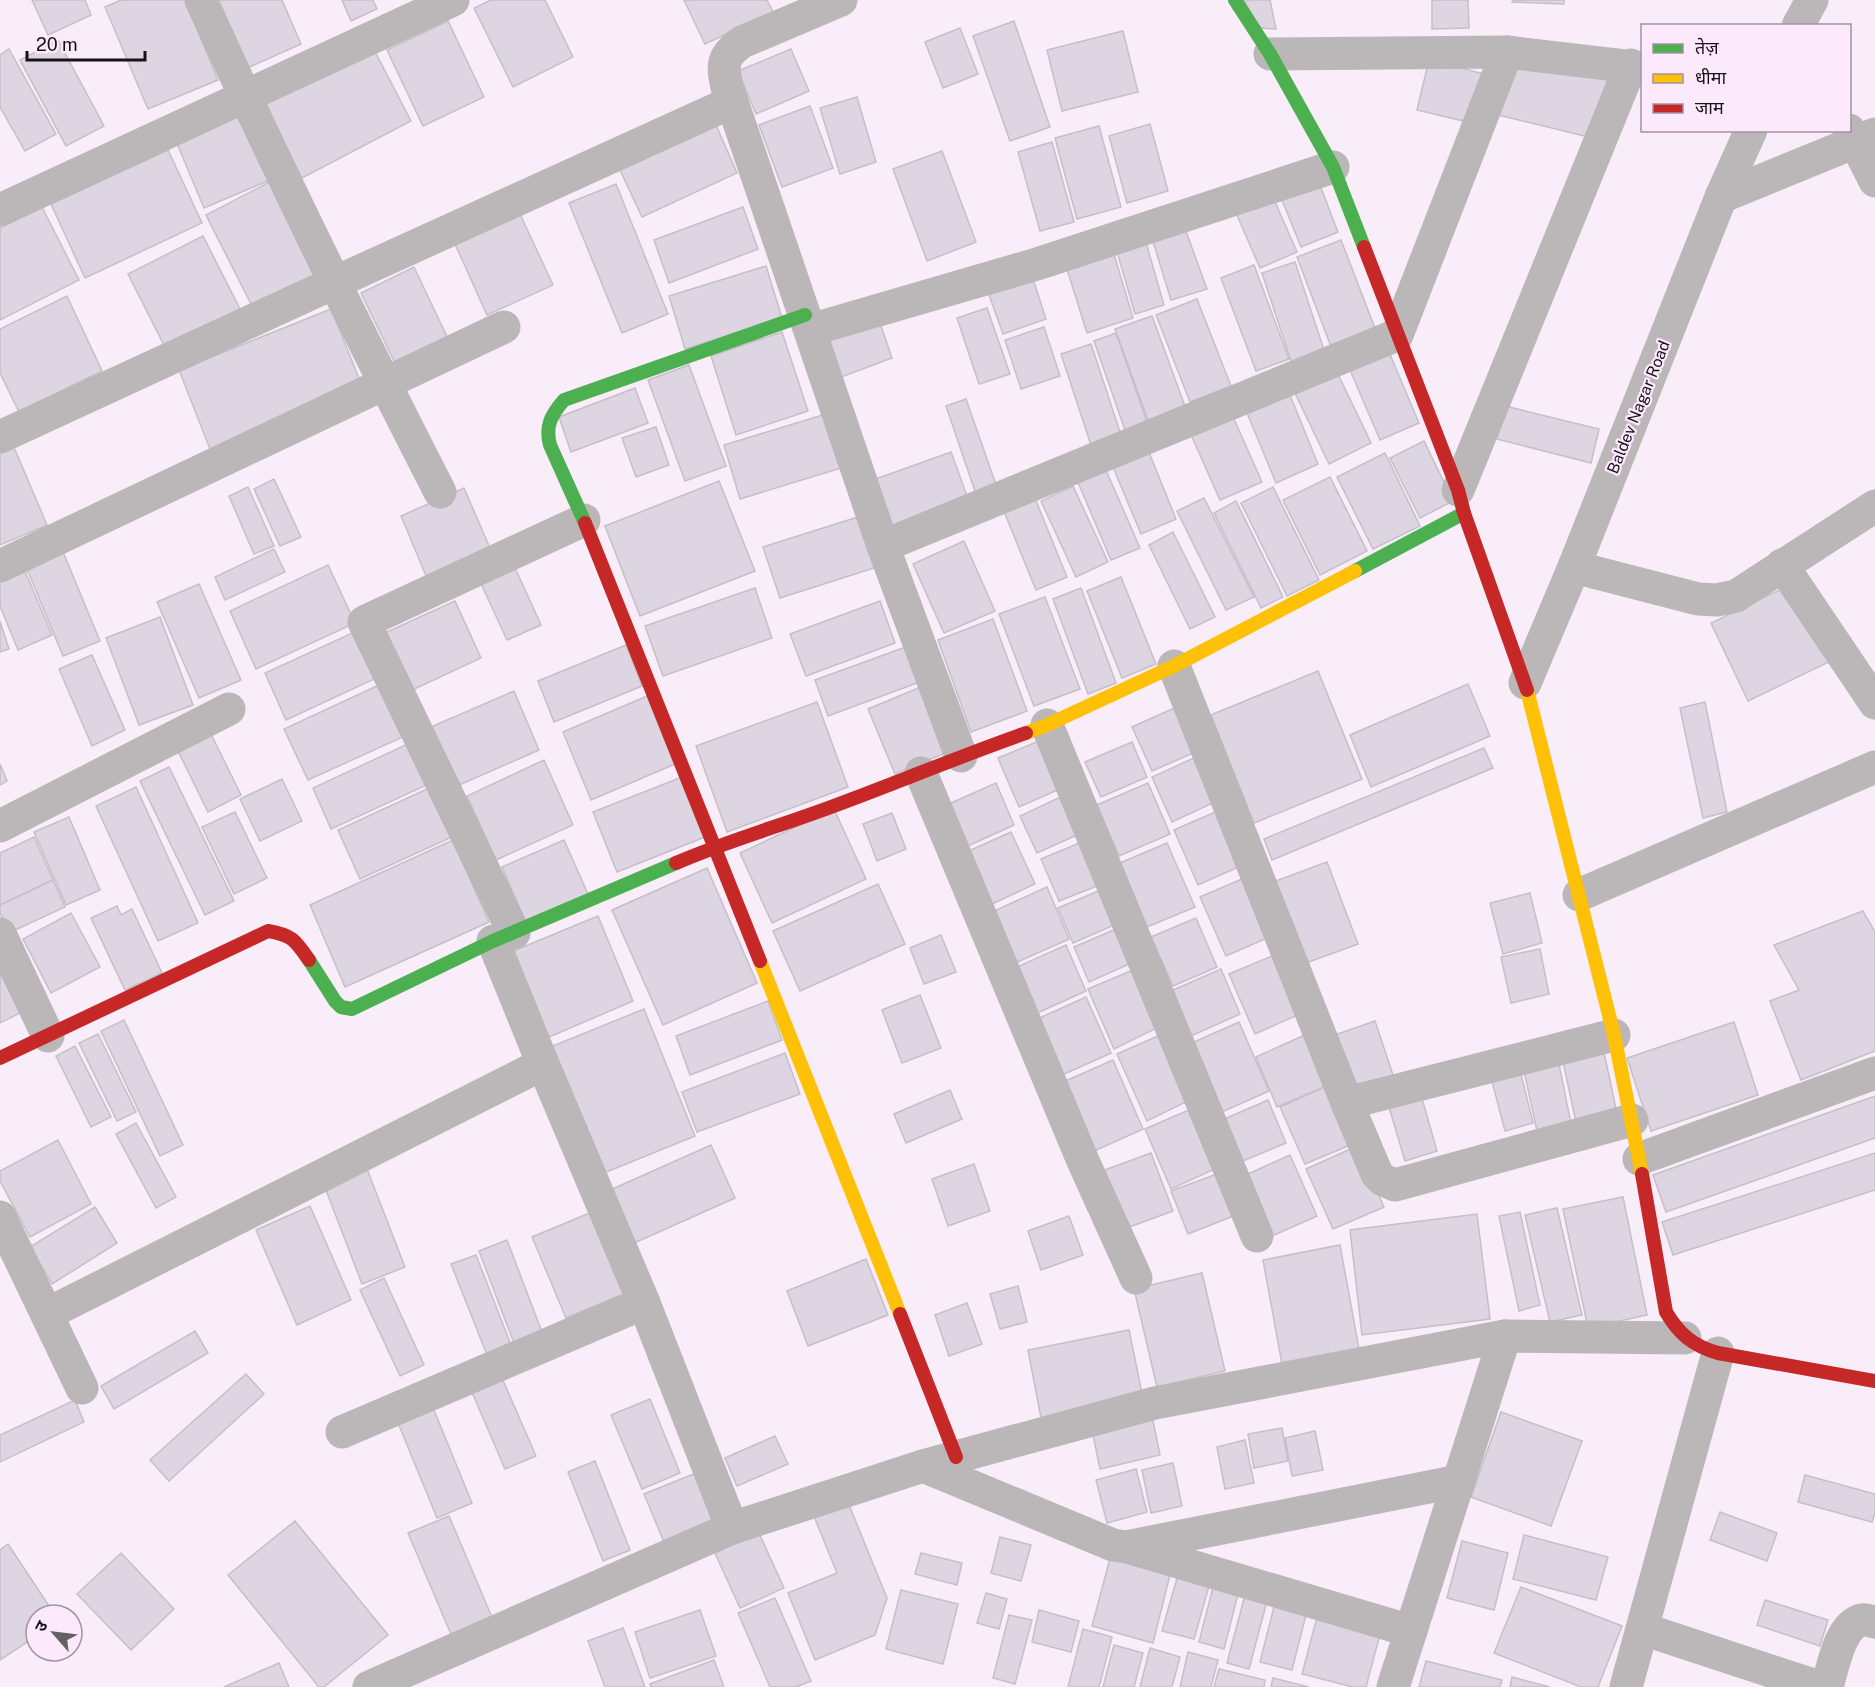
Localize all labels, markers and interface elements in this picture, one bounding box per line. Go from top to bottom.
scale bar [27,24,146,62]
legend [1641,24,1851,132]
text: 20 m [36,34,78,55]
text: तेज़ [1695,37,1719,58]
text: धीमा [1695,67,1726,88]
text: जाम [1695,97,1725,118]
street label: Baldev Nagar Road [1603,338,1674,477]
north arrow [24,1603,84,1663]
text: उ [31,1617,52,1635]

